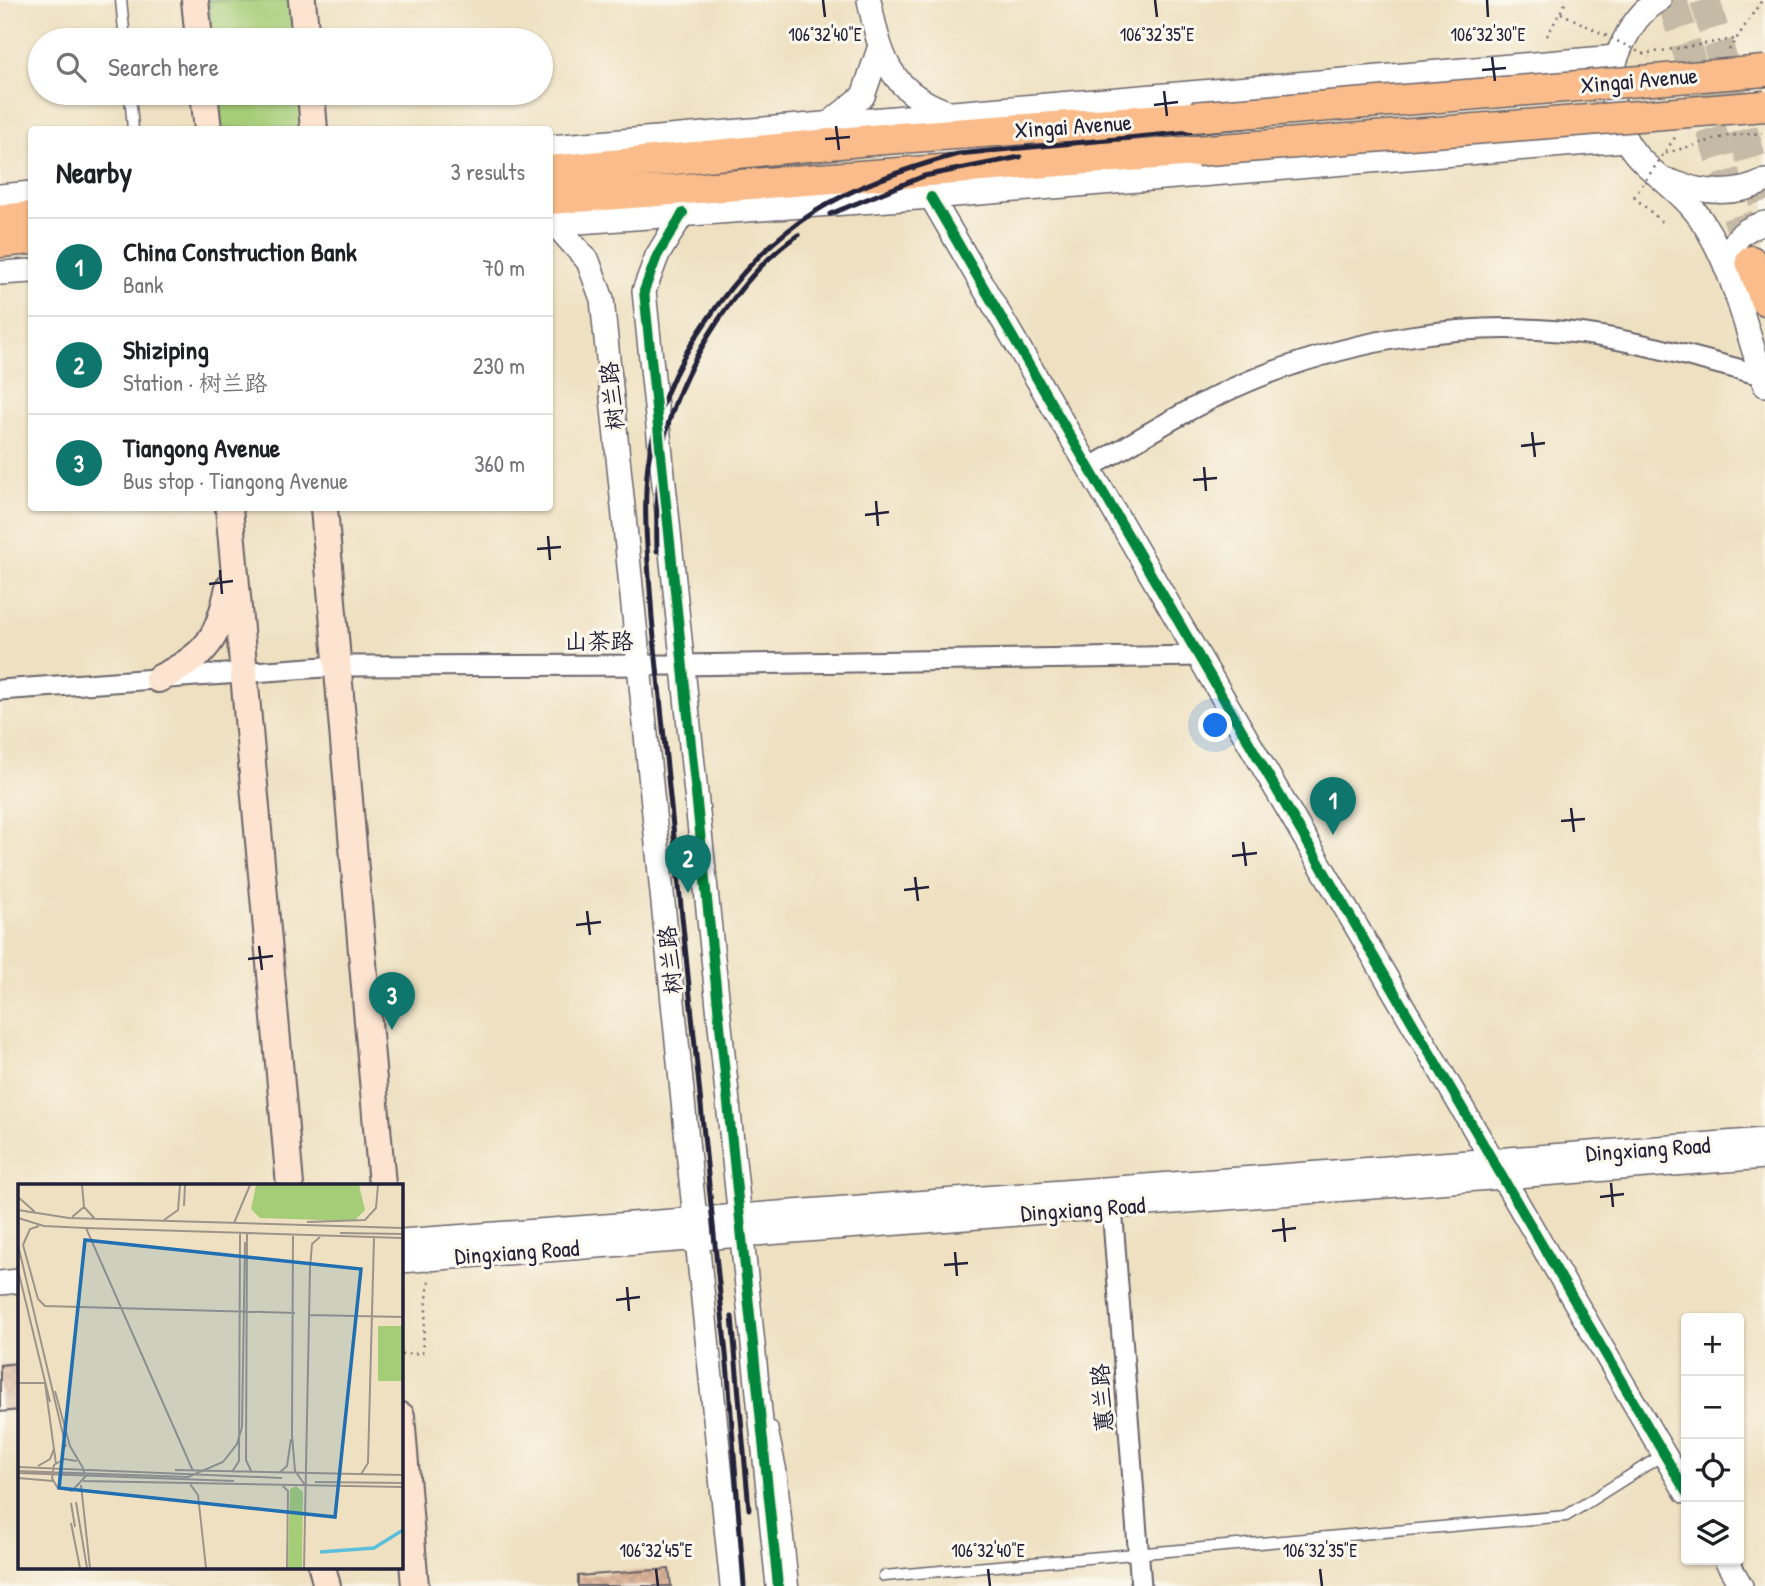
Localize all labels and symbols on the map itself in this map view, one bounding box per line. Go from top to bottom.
text: 106°32'40"E [788,22,862,47]
text: 106°32'35"E [1120,22,1194,47]
text: 106°32'30"E [1451,22,1526,47]
street label: Xingai Avenue [1579,59,1699,100]
street label: Xingai Avenue [1013,106,1133,145]
street label: 树兰路 [592,360,631,432]
street label: 山茶路 [565,625,634,656]
your location [1198,708,1232,742]
pin: 1 [1310,777,1356,835]
pin: 2 [665,835,711,893]
street label: 树兰路 [650,924,689,996]
pin: 3 [369,972,415,1030]
street label: Dingxiang Road [1585,1129,1711,1168]
inset map [18,1184,402,1568]
street label: Dingxiang Road [1020,1189,1146,1228]
street label: Dingxiang Road [454,1232,580,1271]
street label: 蕙兰路 [1084,1363,1119,1434]
text: 106°32'45"E [619,1538,693,1563]
text: 106°32'40"E [951,1538,1025,1563]
text: 106°32'35"E [1283,1538,1357,1563]

